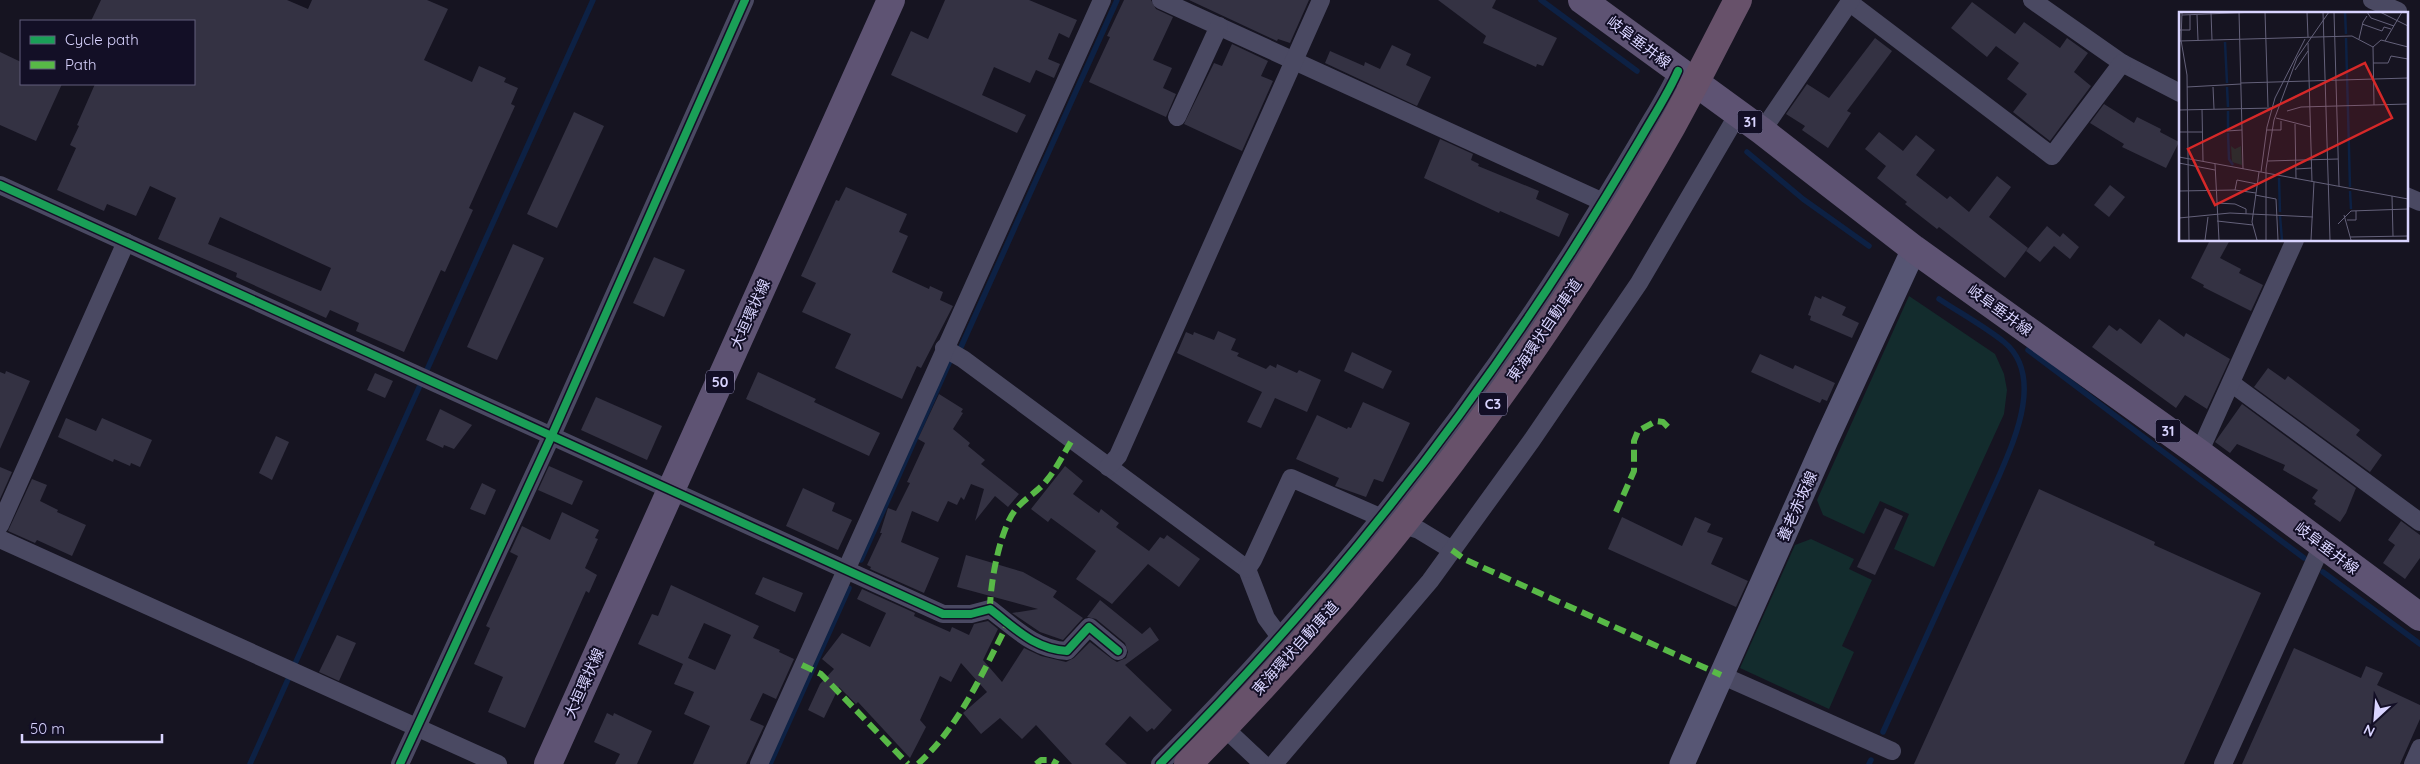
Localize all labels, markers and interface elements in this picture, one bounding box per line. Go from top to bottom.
street label: 岐阜垂井線 [1603,12,1675,72]
inset map [2179,12,2408,241]
legend [20,20,195,85]
text: Cycle path [65,30,139,49]
text: Path [65,55,97,74]
road number: 31 [1738,110,1762,134]
street label: 東海環状自動車道 [1503,275,1585,385]
street label: 大垣環状線 [726,276,774,352]
street label: 岐阜垂井線 [1964,280,2036,340]
road number: 50 [706,371,734,394]
road number: C3 [1479,392,1507,416]
road number: 31 [2156,420,2180,442]
street label: 養老赤坂線 [1773,468,1821,544]
street label: 岐阜垂井線 [2291,518,2363,578]
street label: 東海環状自動車道 [1248,597,1342,699]
street label: 大垣環状線 [560,645,608,721]
north arrow [2350,694,2400,744]
scale bar [22,712,162,744]
text: 50 m [30,719,65,738]
text: N [2361,720,2378,741]

